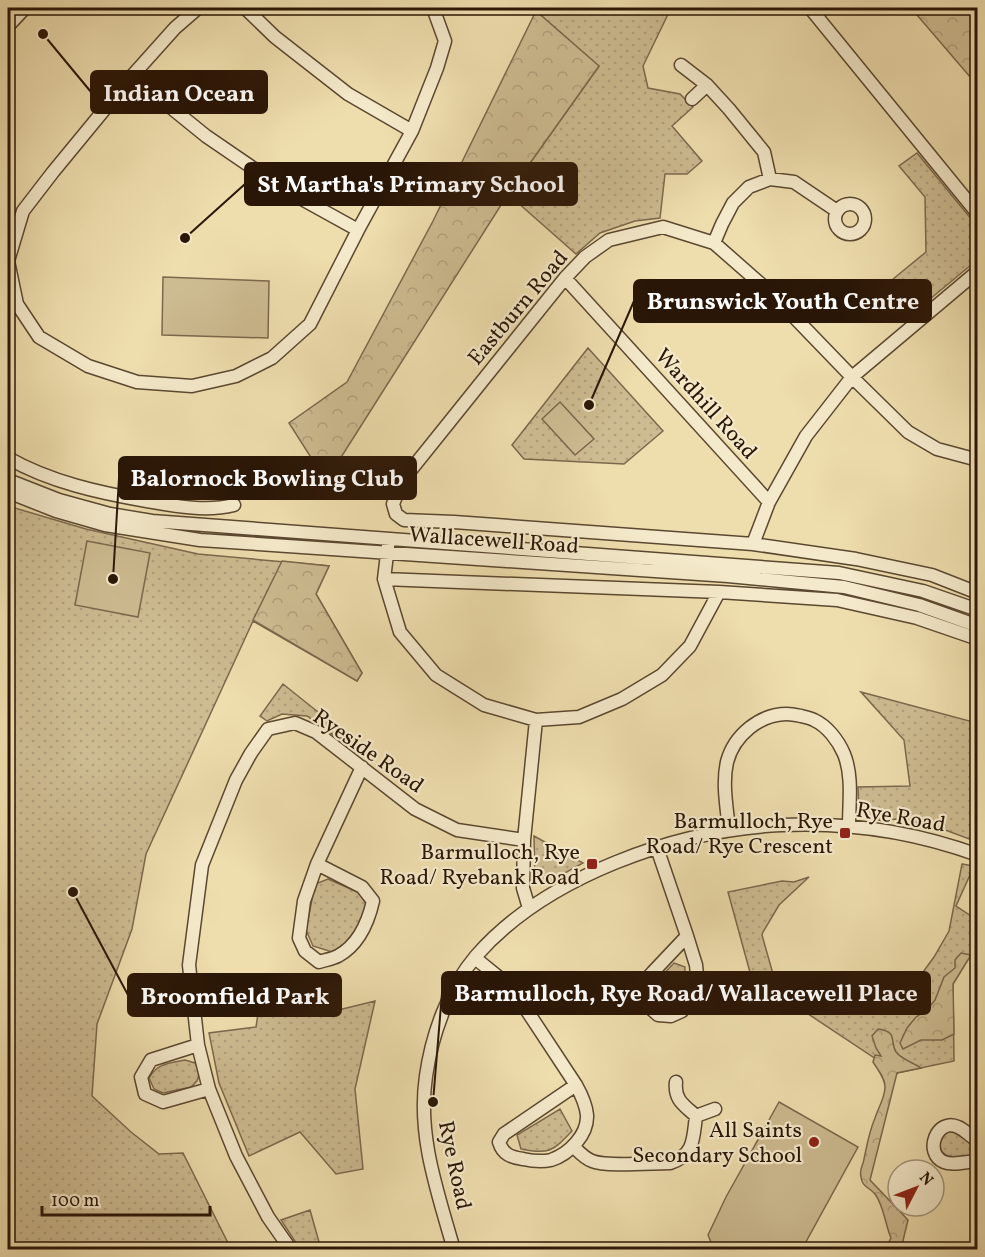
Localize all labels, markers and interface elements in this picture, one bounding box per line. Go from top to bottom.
callout: Indian Ocean [91,71,267,113]
text: Indian Ocean [103,78,255,112]
callout: St Martha's Primary School [245,163,577,205]
text: St Martha's Primary School [257,169,565,203]
street label: Eastburn Road [461,244,576,373]
callout: Brunswick Youth Centre [634,280,931,322]
text: Brunswick Youth Centre [647,286,919,320]
street label: Wardhill Road [647,342,764,467]
callout: Balornock Bowling Club [119,457,416,499]
text: Balornock Bowling Club [130,463,404,497]
street label: Wallacewell Road [408,520,580,563]
street label: Ryeside Road [306,702,429,802]
street label: Rye Road [853,795,948,842]
place label: Barmulloch, Rye Road/ Rye Crescent [646,807,833,863]
marker: Barmulloch, Rye Road/ Rye Crescent [838,826,852,840]
place label: Barmulloch, Rye Road/ Ryebank Road [379,838,580,894]
marker: Barmulloch, Rye Road/ Ryebank Road [585,857,599,871]
callout: Barmulloch, Rye Road/ Wallacewell Place [442,972,930,1014]
callout: Broomfield Park [128,974,341,1016]
text: Barmulloch, Rye Road/ Wallacewell Place [454,978,918,1012]
text: Broomfield Park [140,981,330,1015]
place label: All Saints Secondary School [632,1116,802,1172]
street label: Rye Road [429,1118,478,1213]
marker: All Saints Secondary School [807,1135,821,1149]
north arrow [886,1158,946,1218]
text: N [914,1168,938,1191]
scale bar [42,1179,210,1217]
text: 100 m [51,1189,100,1214]

